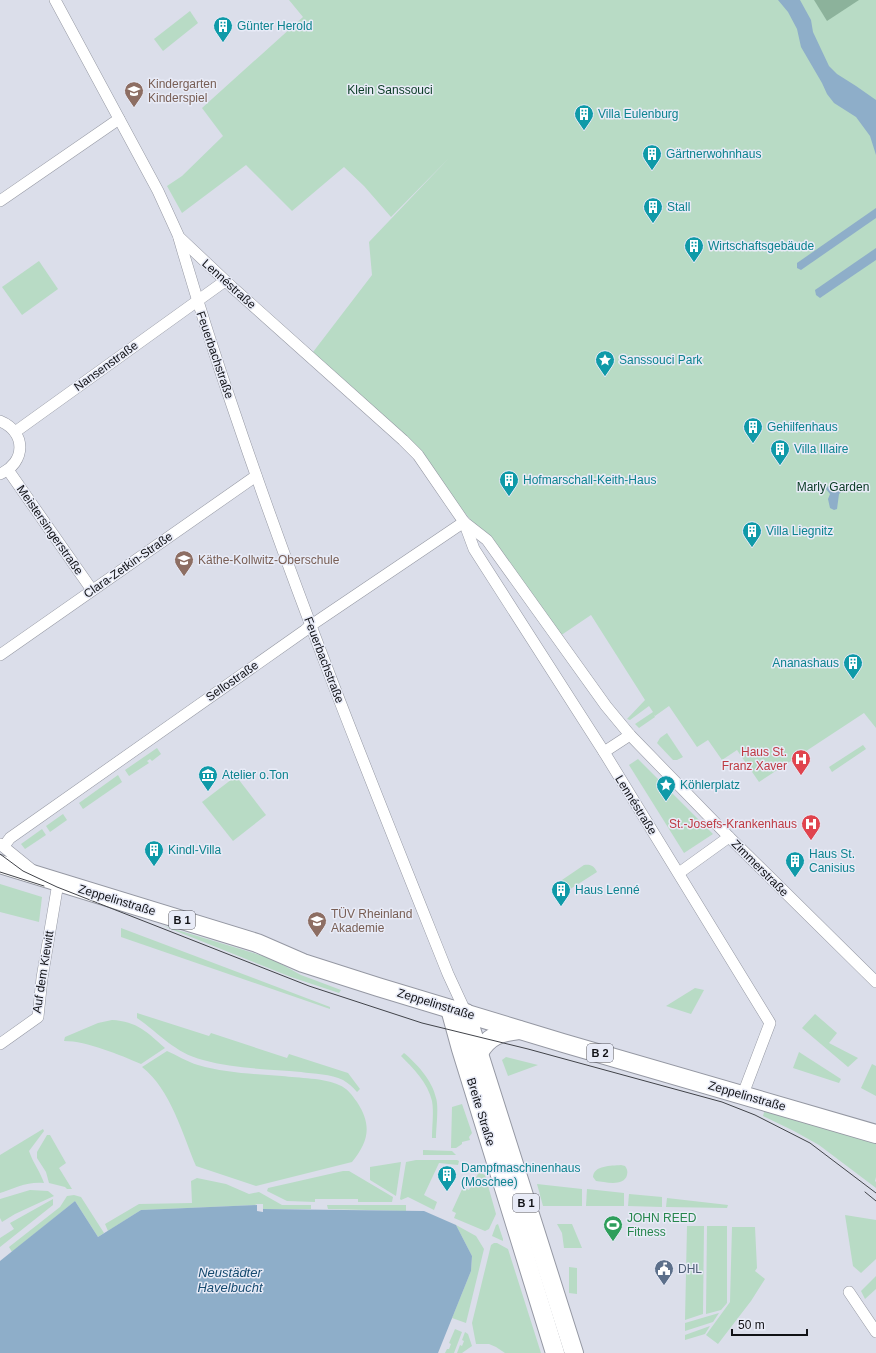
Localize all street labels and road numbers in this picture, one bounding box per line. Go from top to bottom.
street label: Lennéstraße [199,256,259,312]
street label: Feuerbachstraße [194,310,237,401]
street label: Nansenstraße [71,338,141,394]
street label: Meistersingerstraße [14,483,86,578]
street label: Clara-Zetkin-Straße [81,529,175,601]
street label: Feuerbachstraße [301,615,347,705]
street label: Sellostraße [203,658,261,704]
street label: Lennéstraße [612,773,660,838]
street label: Zimmerstraße [729,837,792,900]
street label: Zeppelinstraße [77,882,158,918]
road number: B 1 [169,911,195,929]
street label: Auf dem Kiewitt [30,929,57,1014]
street label: Zeppelinstraße [396,986,477,1022]
road number: B 2 [587,1044,613,1062]
street label: Breite Straße [464,1076,498,1148]
street label: Zeppelinstraße [707,1078,788,1114]
road number: B 1 [513,1194,539,1212]

